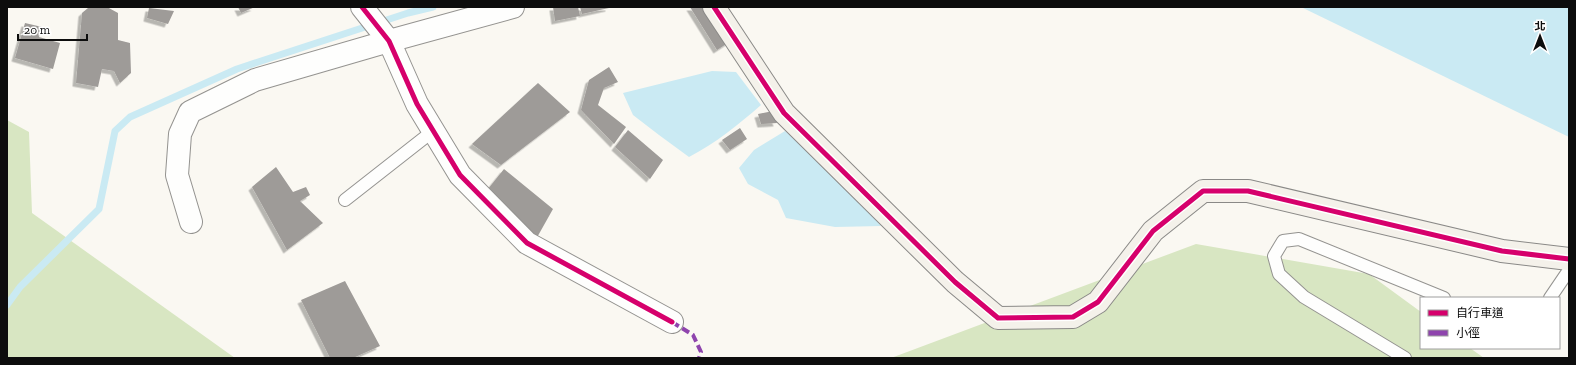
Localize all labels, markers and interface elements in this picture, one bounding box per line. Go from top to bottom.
scale bar [18,16,87,42]
north arrow [1520,16,1560,56]
text: 北 [1535,20,1546,33]
text: 20 m [24,23,51,37]
legend [1420,297,1560,349]
text: 自行車道 [1456,306,1504,320]
text: 小徑 [1456,326,1480,340]

